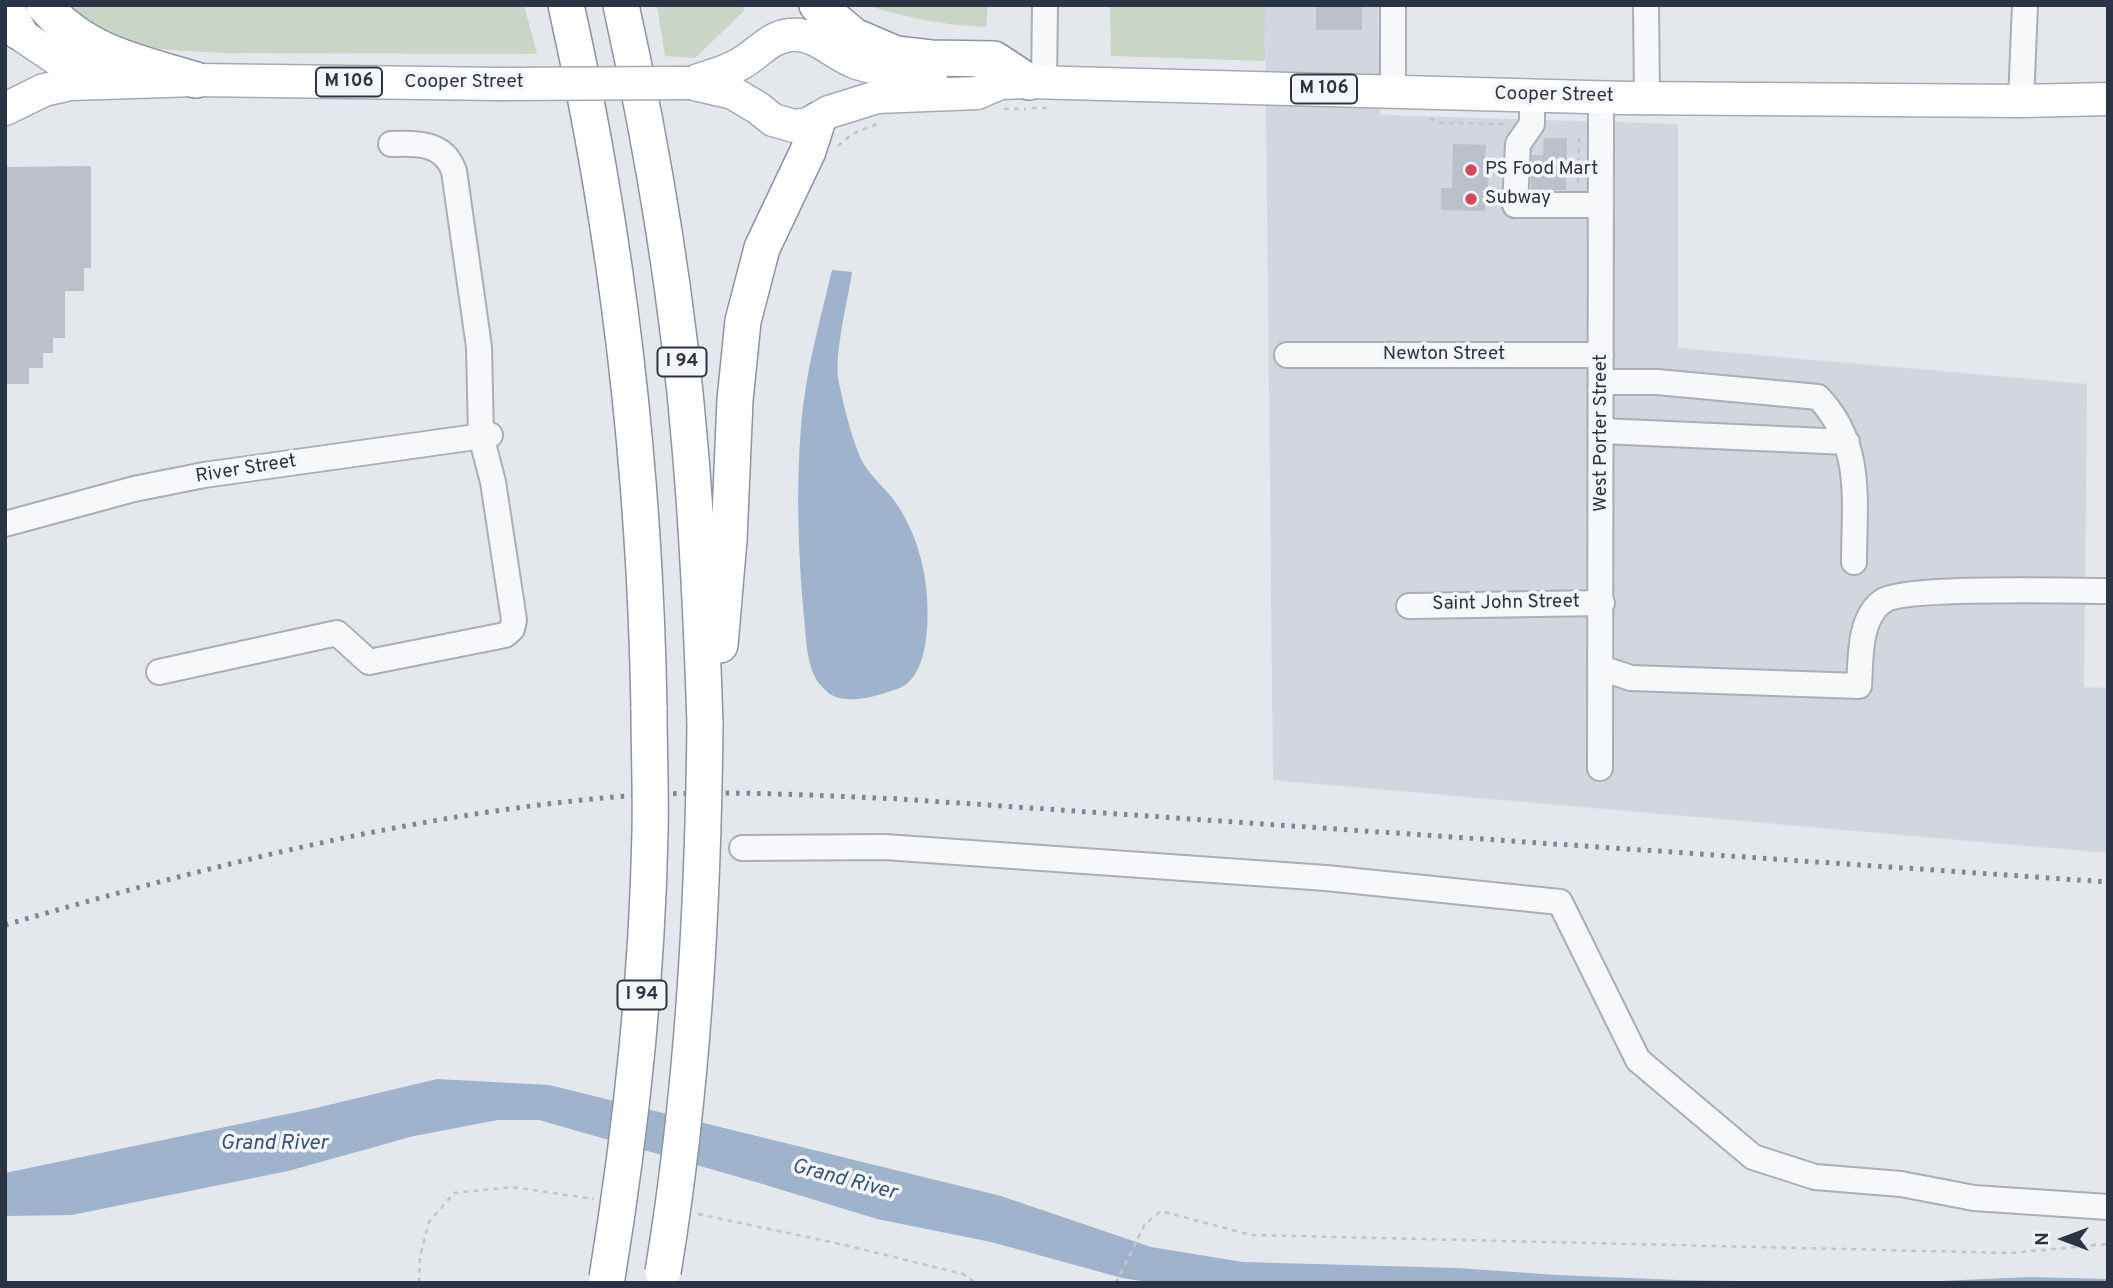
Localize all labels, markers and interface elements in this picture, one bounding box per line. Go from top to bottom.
road number: M 106 [316,68,382,96]
street label: Cooper Street [404,72,524,94]
road number: M 106 [1291,74,1357,104]
street label: Cooper Street [1494,84,1614,108]
place label: PS Food Mart [1485,159,1598,181]
marker: PS Food Mart [1463,162,1479,178]
place label: Subway [1485,188,1551,210]
marker: Subway [1463,191,1479,207]
street label: Newton Street [1383,344,1505,366]
road number: I 94 [658,348,706,376]
street label: West Porter Street [1591,354,1613,512]
street label: River Street [194,451,298,489]
street label: Saint John Street [1432,591,1580,617]
road number: I 94 [618,980,666,1010]
water label: Grand River [220,1132,328,1158]
water label: Grand River [789,1155,899,1207]
north arrow [2029,1204,2099,1274]
text: N [2031,1232,2055,1246]

